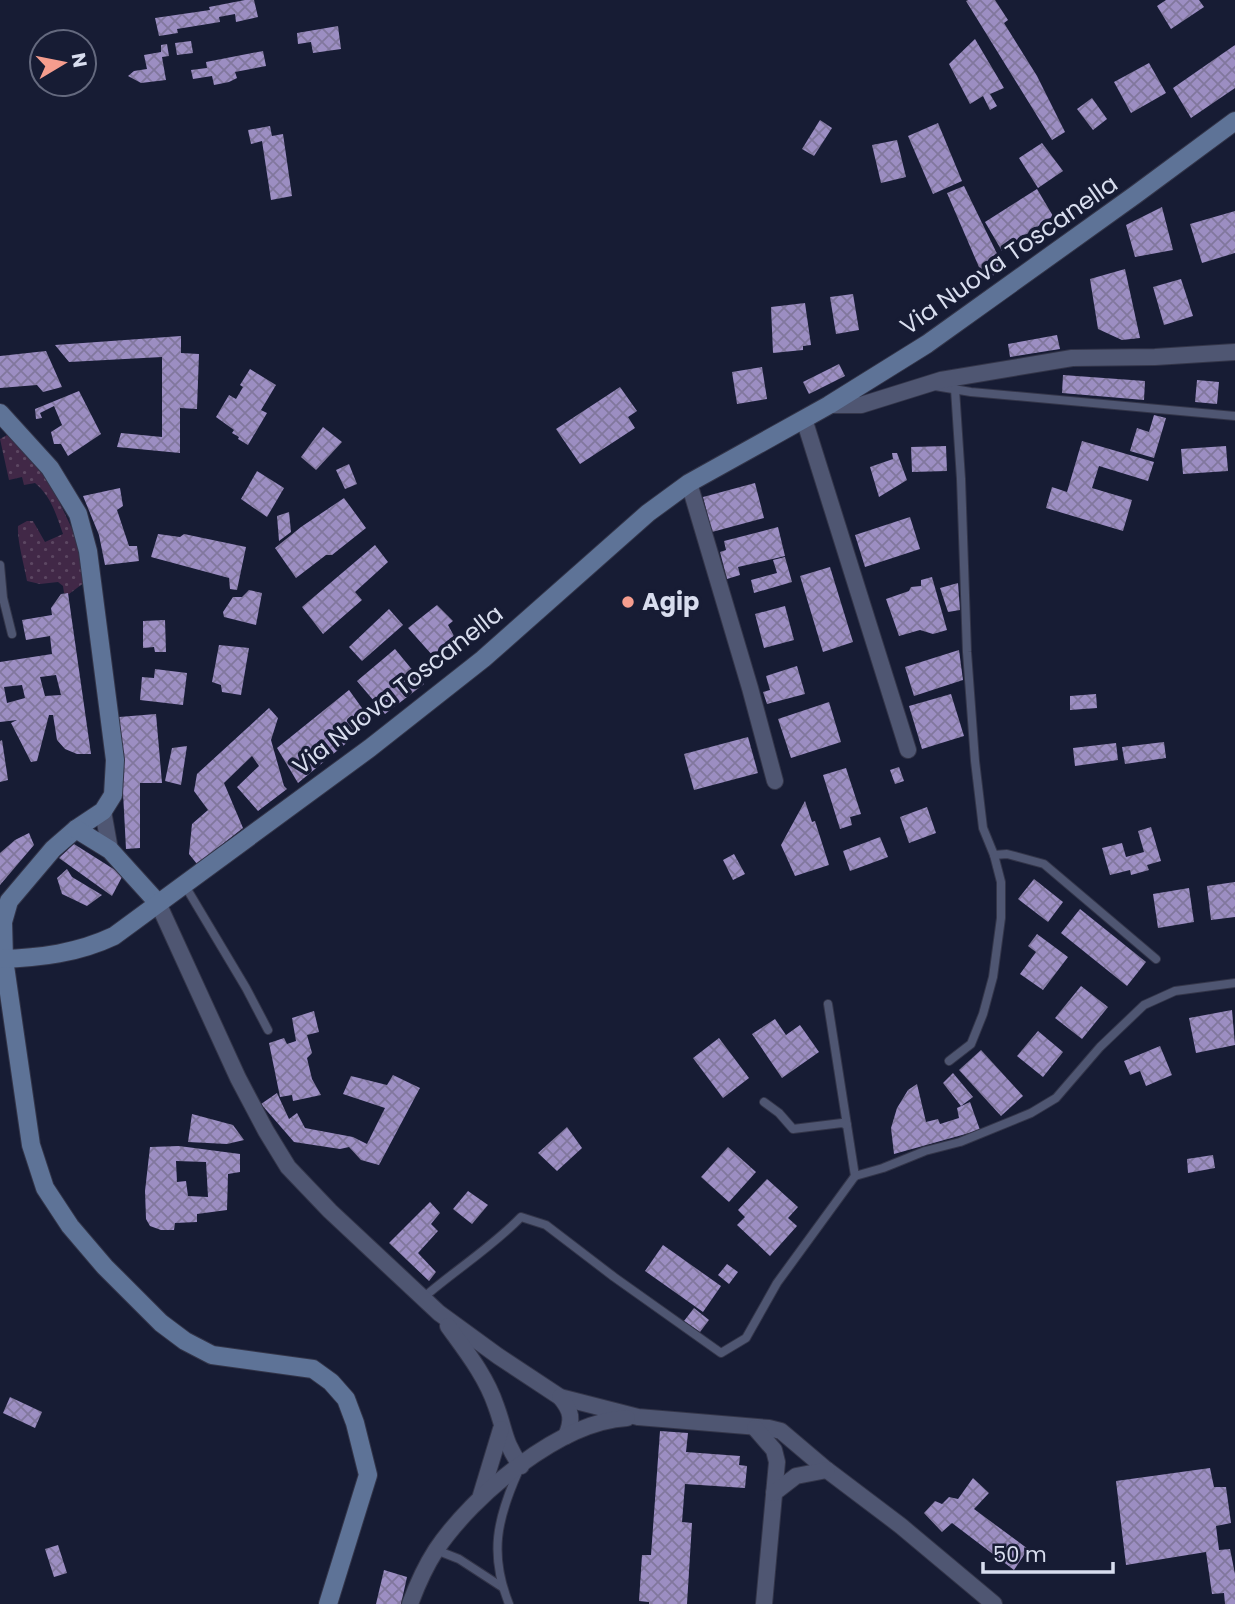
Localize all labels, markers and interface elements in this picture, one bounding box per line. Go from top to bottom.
north arrow [28,28,98,98]
text: N [65,51,94,70]
street label: Via Nuova Toscanella [893,167,1124,342]
place label: Agip [642,585,699,618]
marker: Agip [620,594,636,610]
street label: Via Nuova Toscanella [286,597,510,782]
scale bar [983,1530,1112,1574]
text: 50 m [993,1540,1047,1569]

